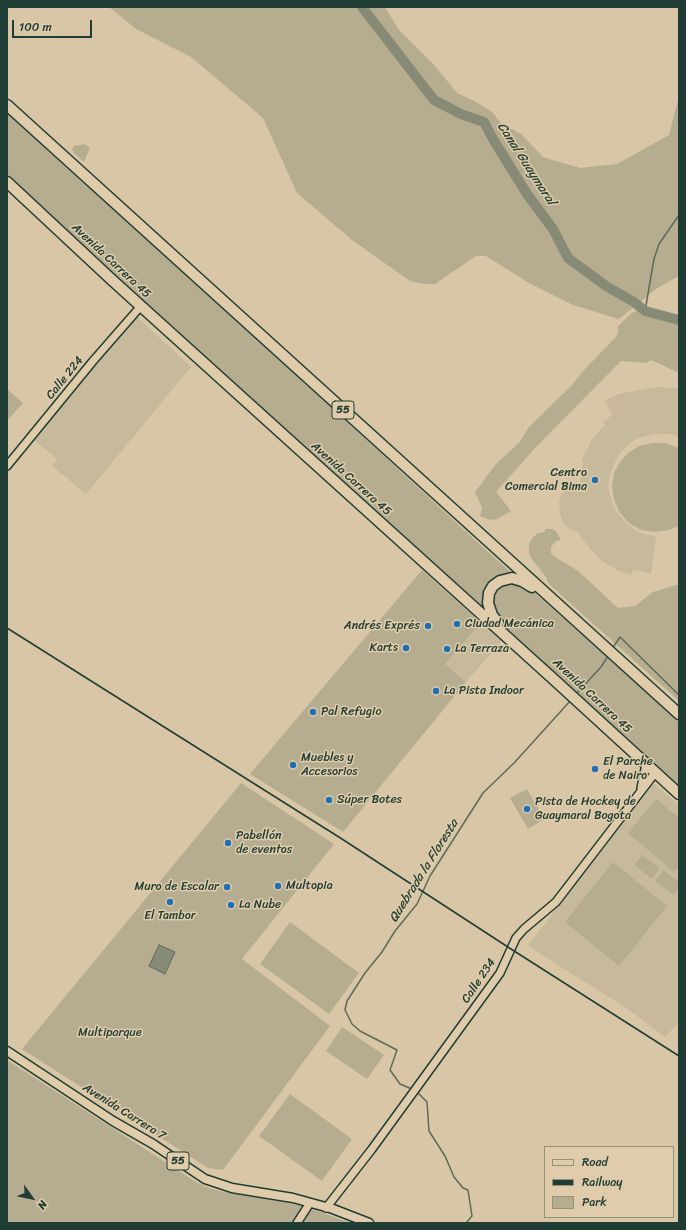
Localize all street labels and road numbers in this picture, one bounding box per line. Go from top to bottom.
street label: Avenida Carrera 45 [68,221,154,301]
street label: Calle 224 [43,354,87,402]
road number: 55 [332,401,354,419]
street label: Avenida Carrera 45 [308,439,394,519]
street label: Avenida Carrera 45 [549,656,635,736]
street label: Calle 234 [459,956,499,1006]
street label: Avenida Carrera 7 [80,1081,168,1143]
road number: 55 [167,1152,189,1170]

